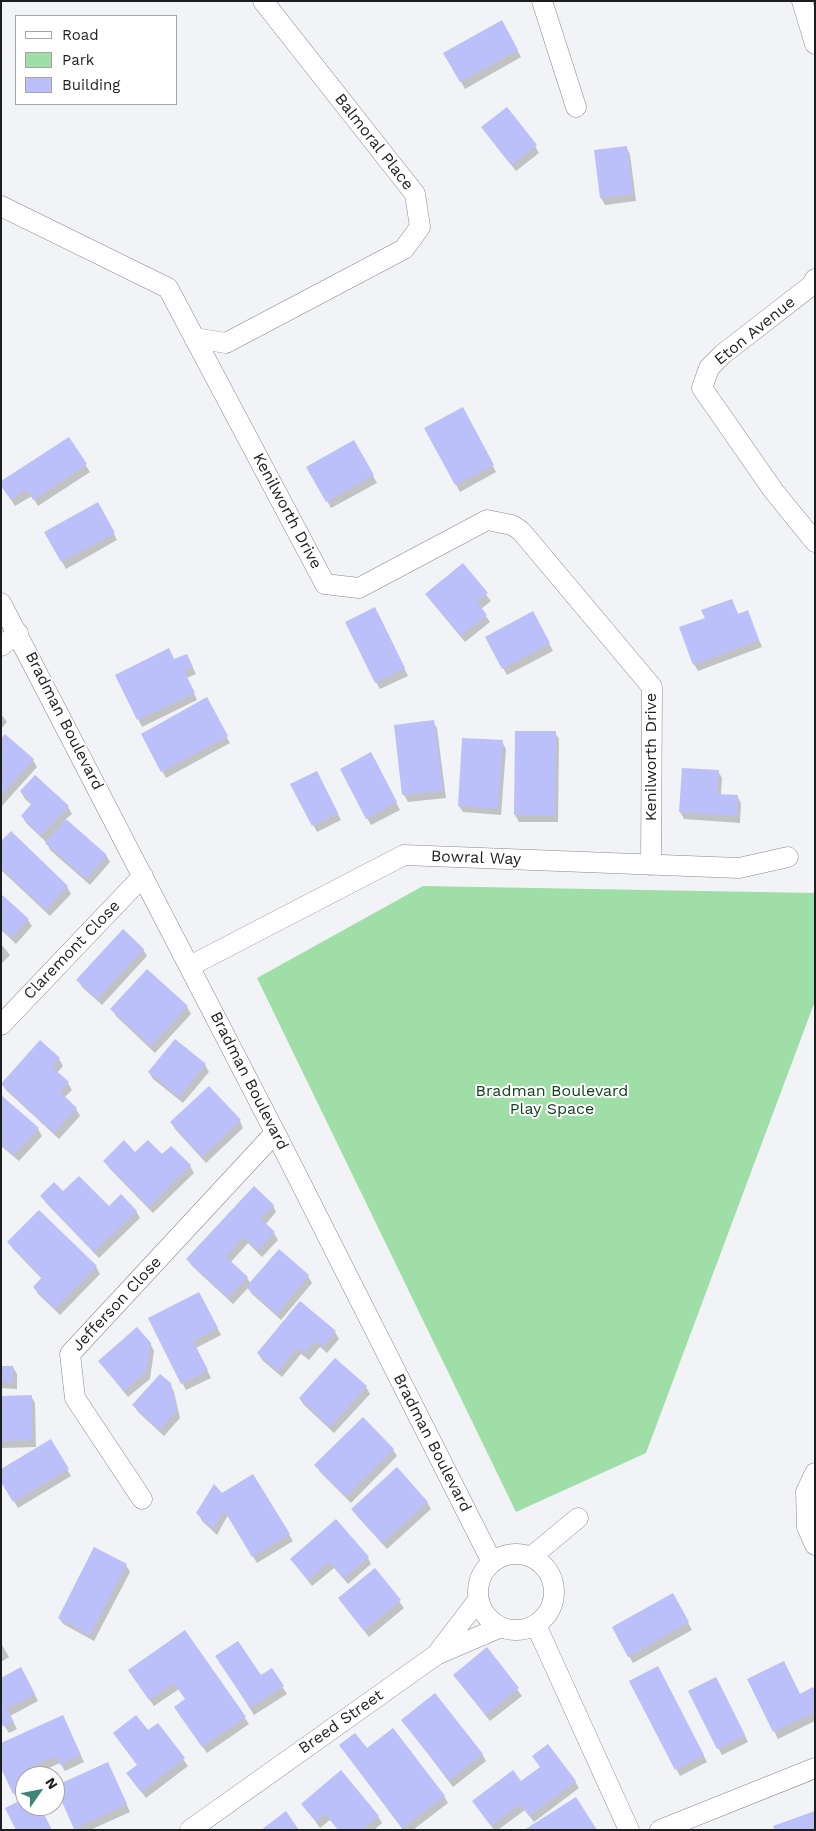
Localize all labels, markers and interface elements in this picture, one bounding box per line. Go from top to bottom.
legend [15,15,178,105]
text: Road [62,26,99,44]
text: Park [62,51,94,69]
text: Building [62,76,120,94]
street label: Balmoral Place [330,90,418,194]
street label: Eton Avenue [711,293,799,369]
street label: Kenilworth Drive [248,450,326,572]
street label: Bradman Boulevard [21,649,107,793]
street label: Kenilworth Drive [641,693,661,821]
street label: Bowral Way [430,847,522,869]
street label: Claremont Close [20,896,124,1004]
street label: Bradman Boulevard [206,1009,292,1153]
park label: Bradman Boulevard Play Space [476,1081,628,1119]
street label: Jefferson Close [68,1253,166,1355]
street label: Bradman Boulevard [389,1371,475,1515]
street label: Breed Street [295,1686,387,1758]
north arrow [15,1766,65,1816]
text: N [42,1775,61,1792]

